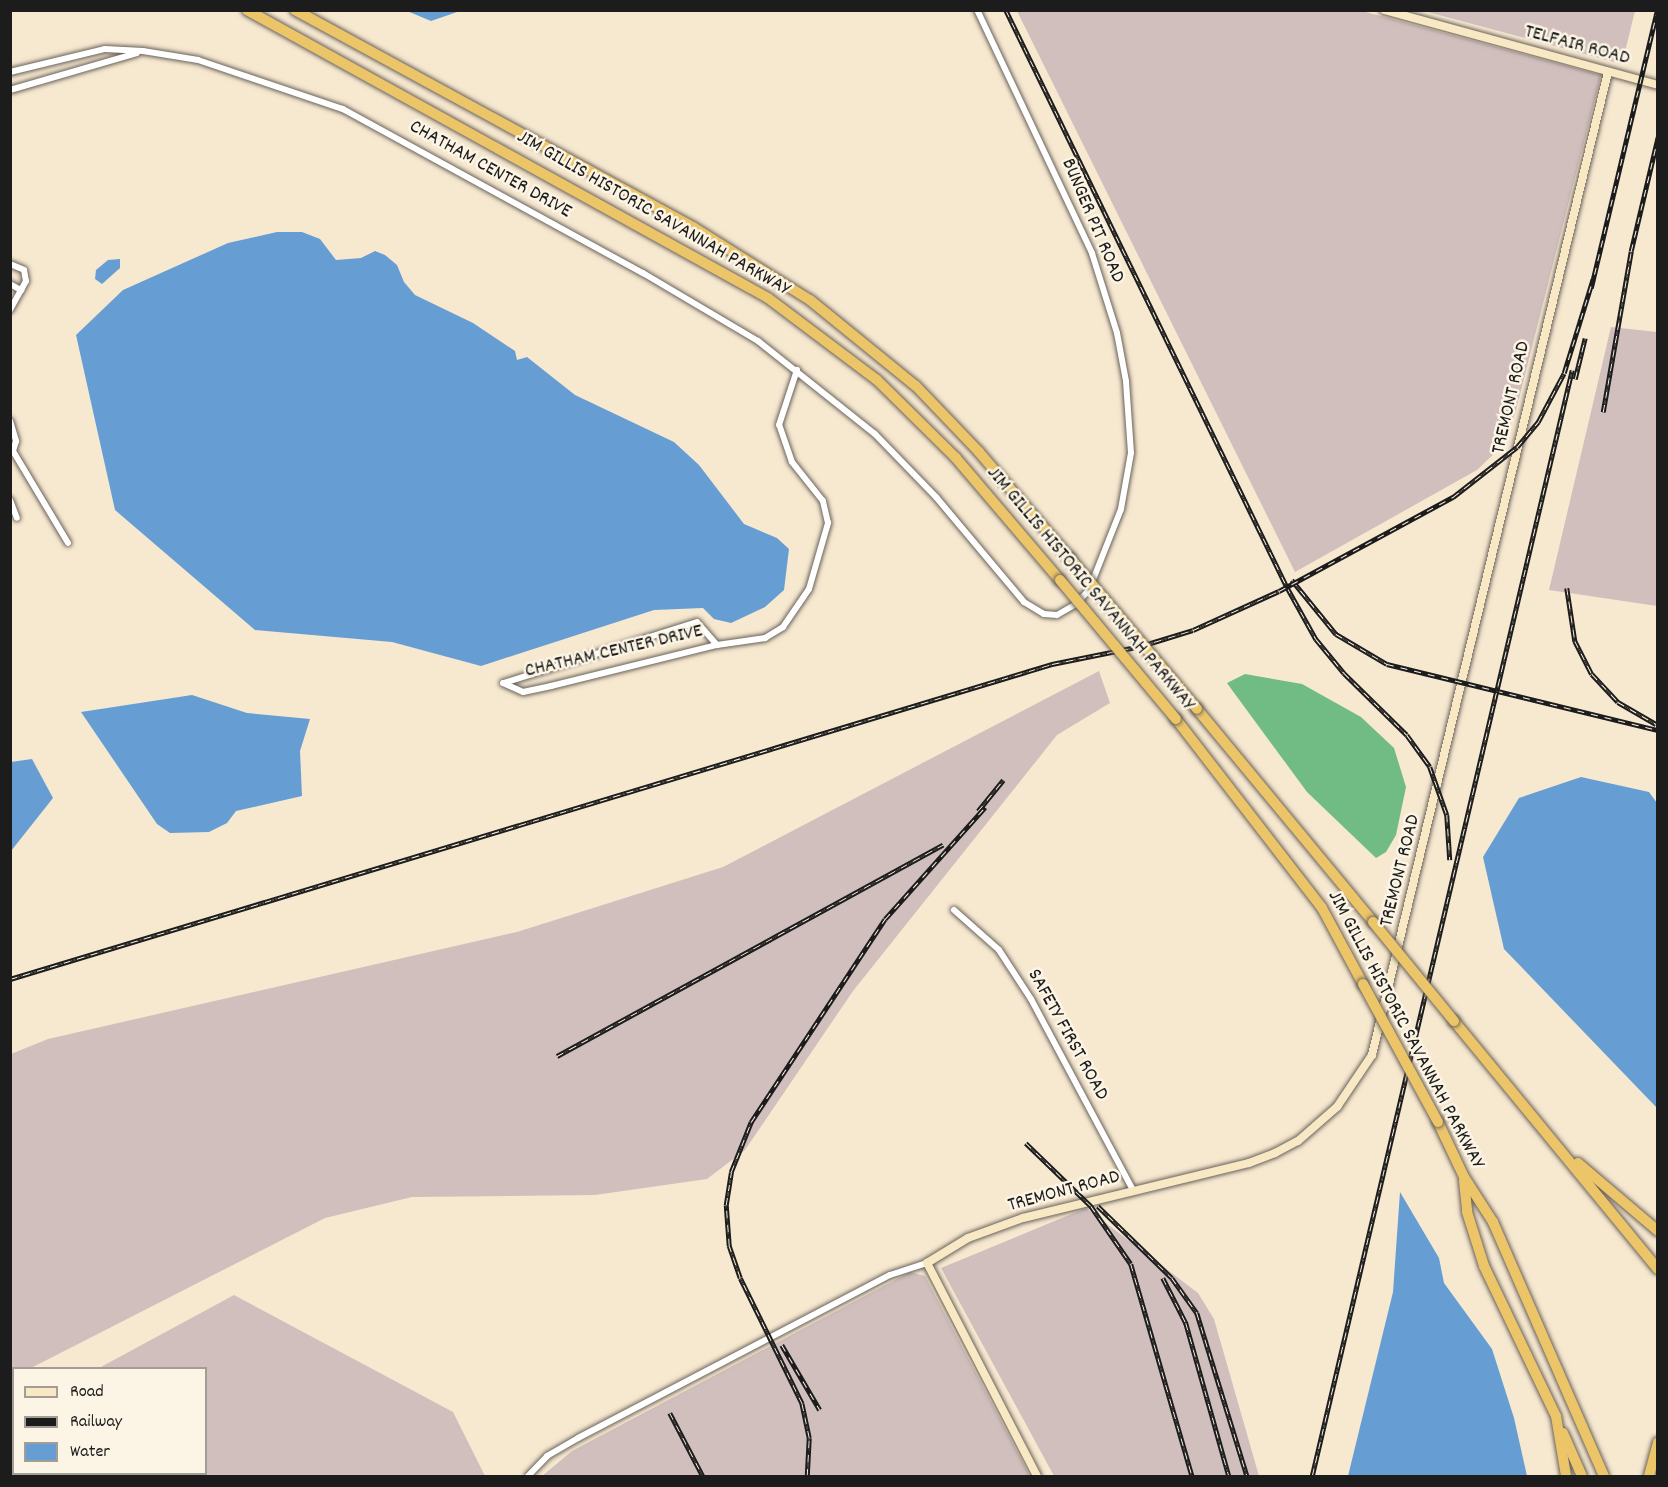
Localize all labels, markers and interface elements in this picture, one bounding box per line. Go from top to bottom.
street label: TELFAIR ROAD [1522,20,1632,72]
street label: CHATHAM CENTER DRIVE [405,115,575,225]
street label: JIM GILLIS HISTORIC SAVANNAH PARKWAY [512,126,794,302]
street label: BUNGER PIT ROAD [1055,155,1129,287]
street label: TREMONT ROAD [1487,339,1537,457]
street label: JIM GILLIS HISTORIC SAVANNAH PARKWAY [981,462,1199,716]
street label: CHATHAM CENTER DRIVE [523,620,705,684]
street label: TREMONT ROAD [1375,812,1427,930]
street label: JIM GILLIS HISTORIC SAVANNAH PARKWAY [1321,887,1489,1173]
street label: SAFETY FIRST ROAD [1021,965,1113,1105]
street label: TREMONT ROAD [1005,1166,1123,1218]
legend [12,1367,207,1475]
text: Road [70,1380,104,1405]
text: Railway [70,1410,122,1435]
text: Water [70,1440,110,1465]

